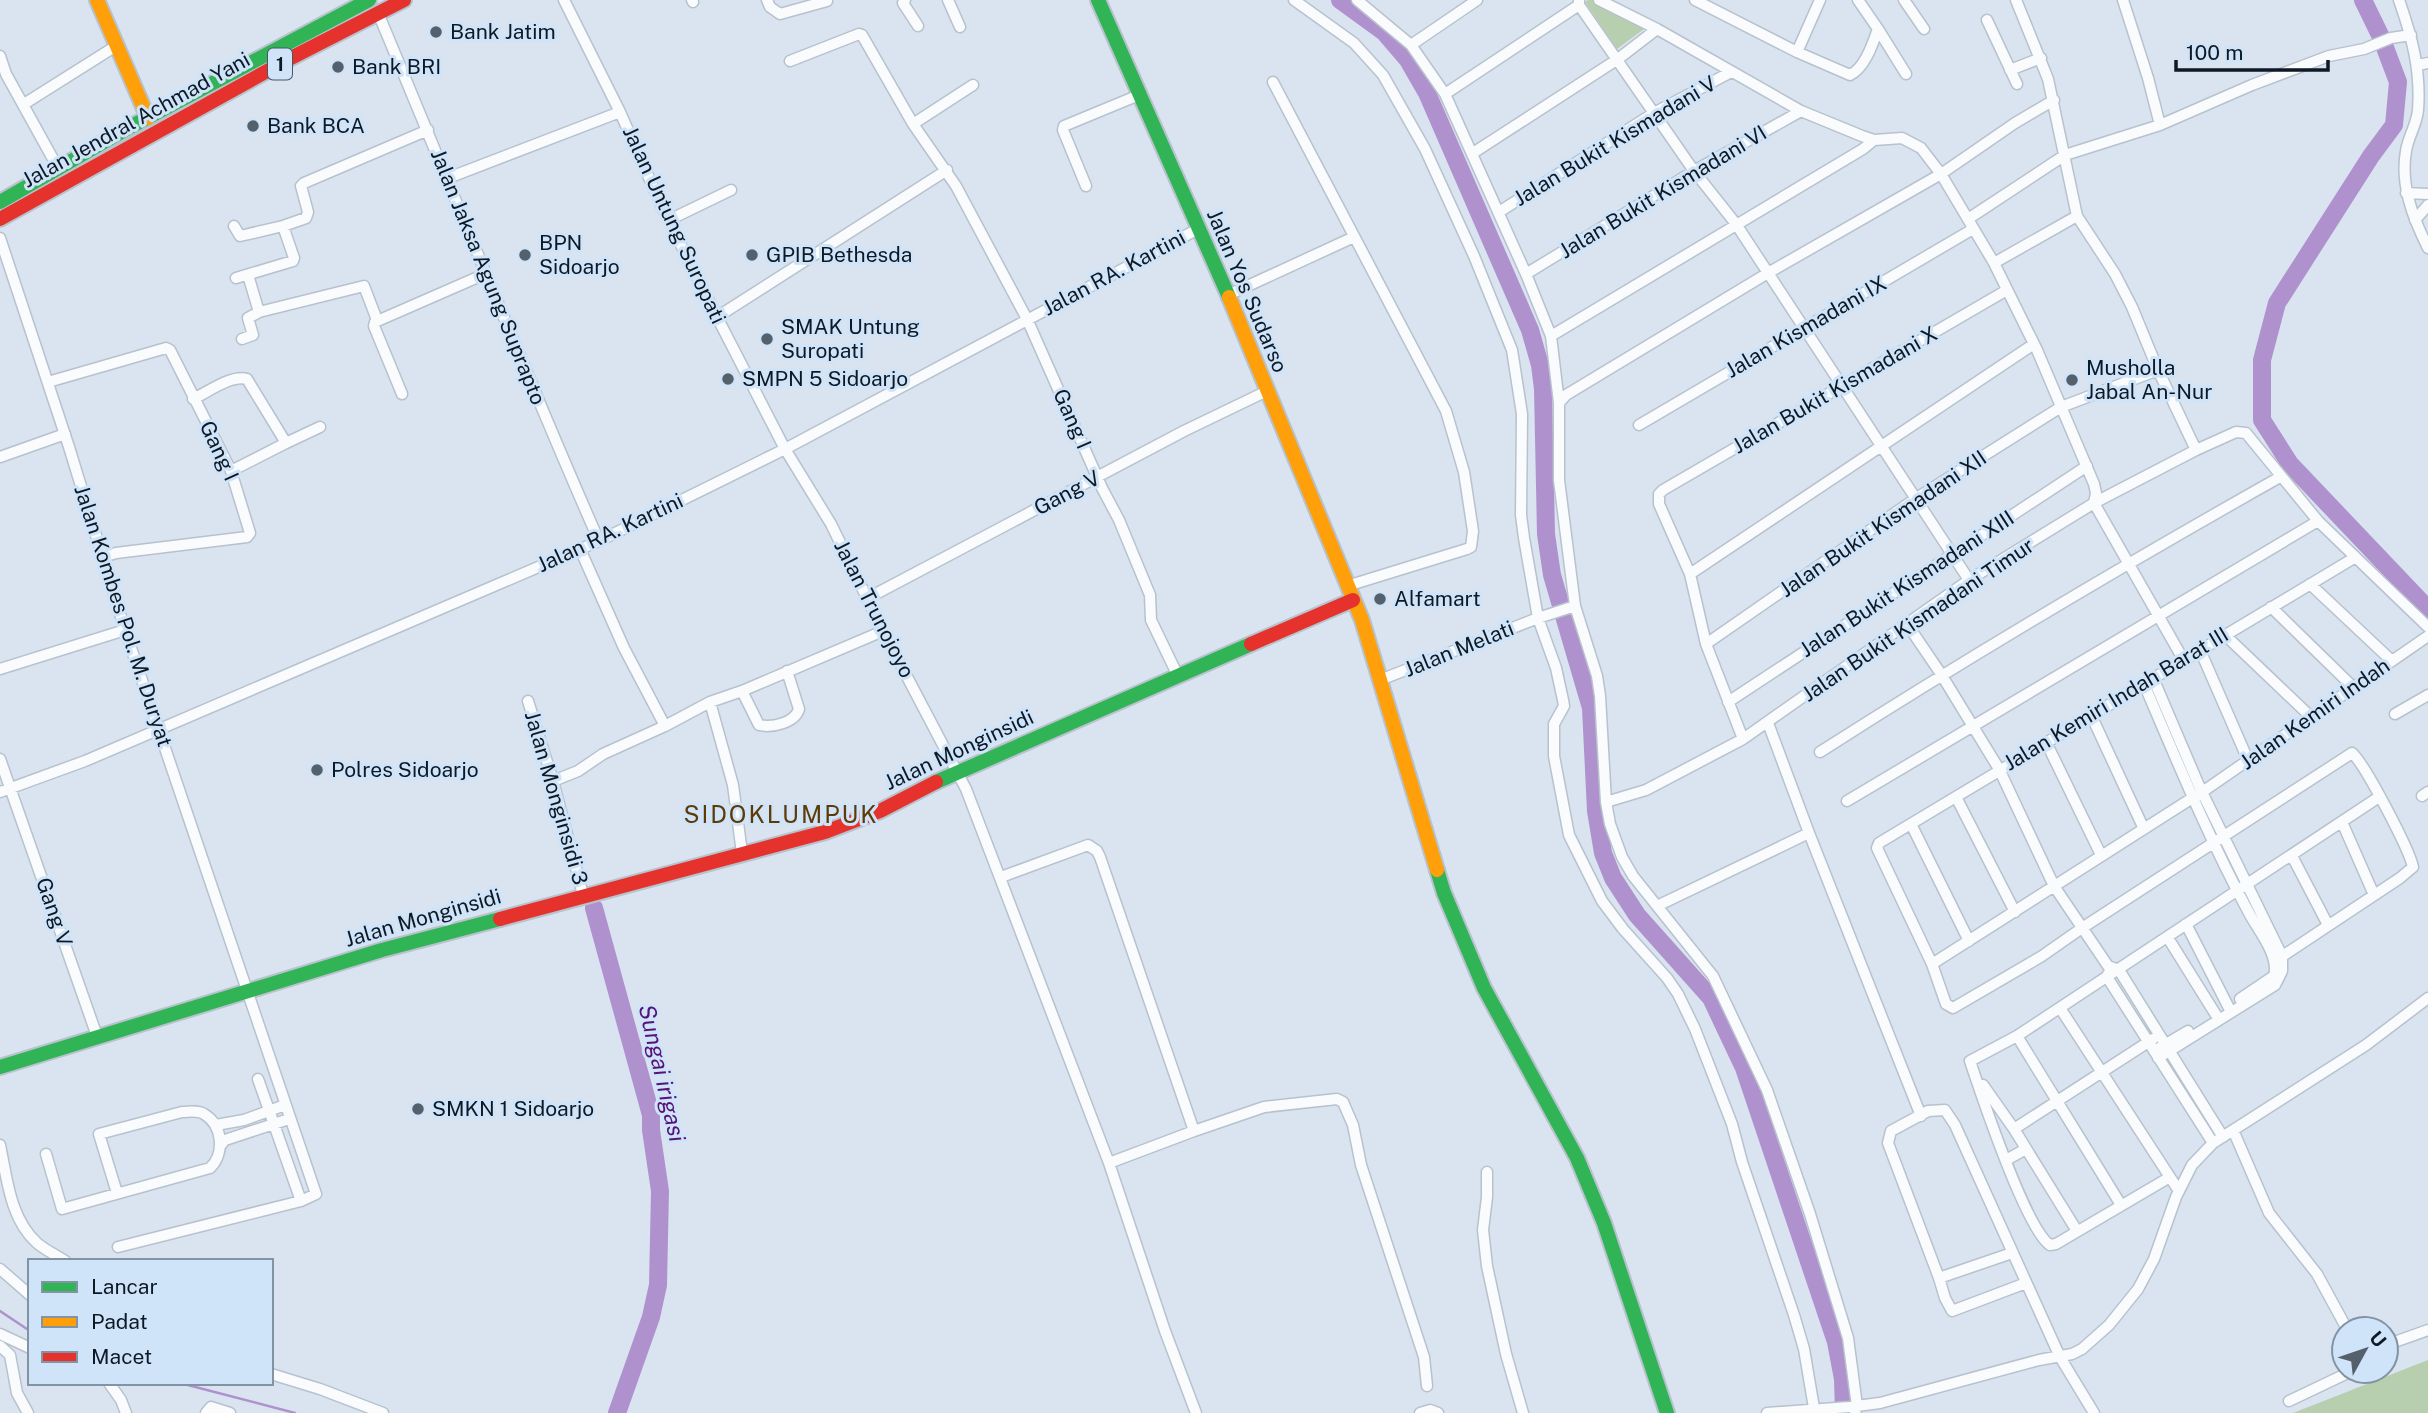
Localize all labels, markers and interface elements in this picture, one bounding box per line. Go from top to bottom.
place label: Bank Jatim [450,19,556,44]
marker: Bank Jatim [428,24,444,40]
scale bar [2176,28,2328,72]
text: 100 m [2186,40,2243,65]
street label: Jalan Jendral Achmad Yani [18,46,254,193]
road number: 1 [268,48,292,80]
place label: Bank BRI [352,54,441,79]
marker: Bank BRI [330,59,346,75]
street label: Jalan Bukit Kismadani V [1509,70,1720,211]
place label: Bank BCA [267,113,365,138]
marker: Bank BCA [245,118,261,134]
street label: Jalan Bukit Kismadani VI [1554,120,1771,263]
street label: Jalan Untung Suropati [618,122,731,328]
street label: Jalan Jaksa Agung Suprapto [426,145,551,408]
street label: Jalan Yos Sudarso [1202,205,1293,376]
street label: Jalan RA. Kartini [1038,224,1190,321]
place label: BPN Sidoarjo [539,230,620,279]
place label: GPIB Bethesda [766,242,912,267]
marker: BPN Sidoarjo [517,247,533,263]
marker: GPIB Bethesda [744,247,760,263]
street label: Jalan Kismadani IX [1721,270,1891,383]
place label: SMAK Untung Suropati [781,314,920,363]
street label: Jalan Bukit Kismadani X [1728,321,1942,459]
marker: SMAK Untung Suropati [759,331,775,347]
place label: Musholla Jabal An-Nur [2086,355,2213,404]
place label: SMPN 5 Sidoarjo [742,366,908,391]
marker: SMPN 5 Sidoarjo [720,371,736,387]
marker: Musholla Jabal An-Nur [2064,372,2080,388]
street label: Gang I [1048,385,1097,453]
street label: Gang I [195,417,244,485]
street label: Jalan Bukit Kismadani XII [1774,445,1991,602]
street label: Gang V [1030,465,1104,520]
street label: Jalan Kombes Pol. M. Duryat [69,482,178,750]
street label: Jalan RA. Kartini [533,488,687,577]
street label: Jalan Bukit Kismadani XIII [1795,505,2018,662]
street label: Jalan Bukit Kismadani Timur [1797,532,2038,707]
street label: Jalan Trunojoyo [829,536,920,682]
place label: Alfamart [1394,586,1481,611]
marker: Alfamart [1372,591,1388,607]
street label: Jalan Melati [1400,615,1517,682]
street label: Jalan Kemiri Indah Barat III [1999,621,2233,776]
street label: Jalan Kemiri Indah [2235,653,2394,775]
street label: Jalan Monginsidi [880,704,1037,795]
street label: Jalan Monginsidi 3 [520,708,593,888]
place label: Polres Sidoarjo [331,757,479,782]
marker: Polres Sidoarjo [309,762,325,778]
district label: SIDOKLUMPUK [683,800,879,828]
street label: Gang V [31,874,78,949]
street label: Jalan Monginsidi [342,883,504,952]
water label: Sungai irigasi [634,1002,691,1145]
place label: SMKN 1 Sidoarjo [432,1096,594,1121]
marker: SMKN 1 Sidoarjo [410,1101,426,1117]
legend [28,1259,273,1385]
text: Lancar [91,1274,158,1299]
text: Padat [91,1309,148,1334]
north arrow [2330,1315,2400,1385]
text: U [2365,1327,2391,1351]
text: Macet [91,1344,152,1369]

